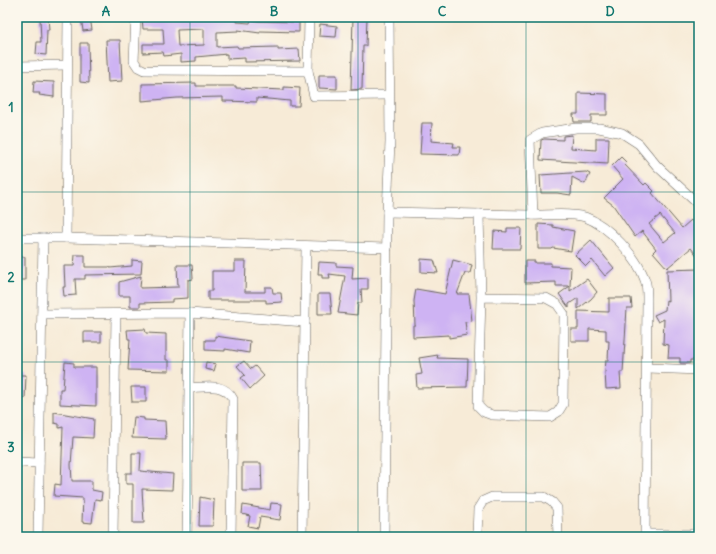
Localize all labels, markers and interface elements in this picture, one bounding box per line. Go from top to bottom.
text: A [102,3,111,20]
text: B [270,3,279,20]
text: C [438,3,447,20]
text: D [605,3,615,20]
text: 1 [8,99,14,116]
text: 2 [7,269,15,286]
text: 3 [7,439,15,456]

